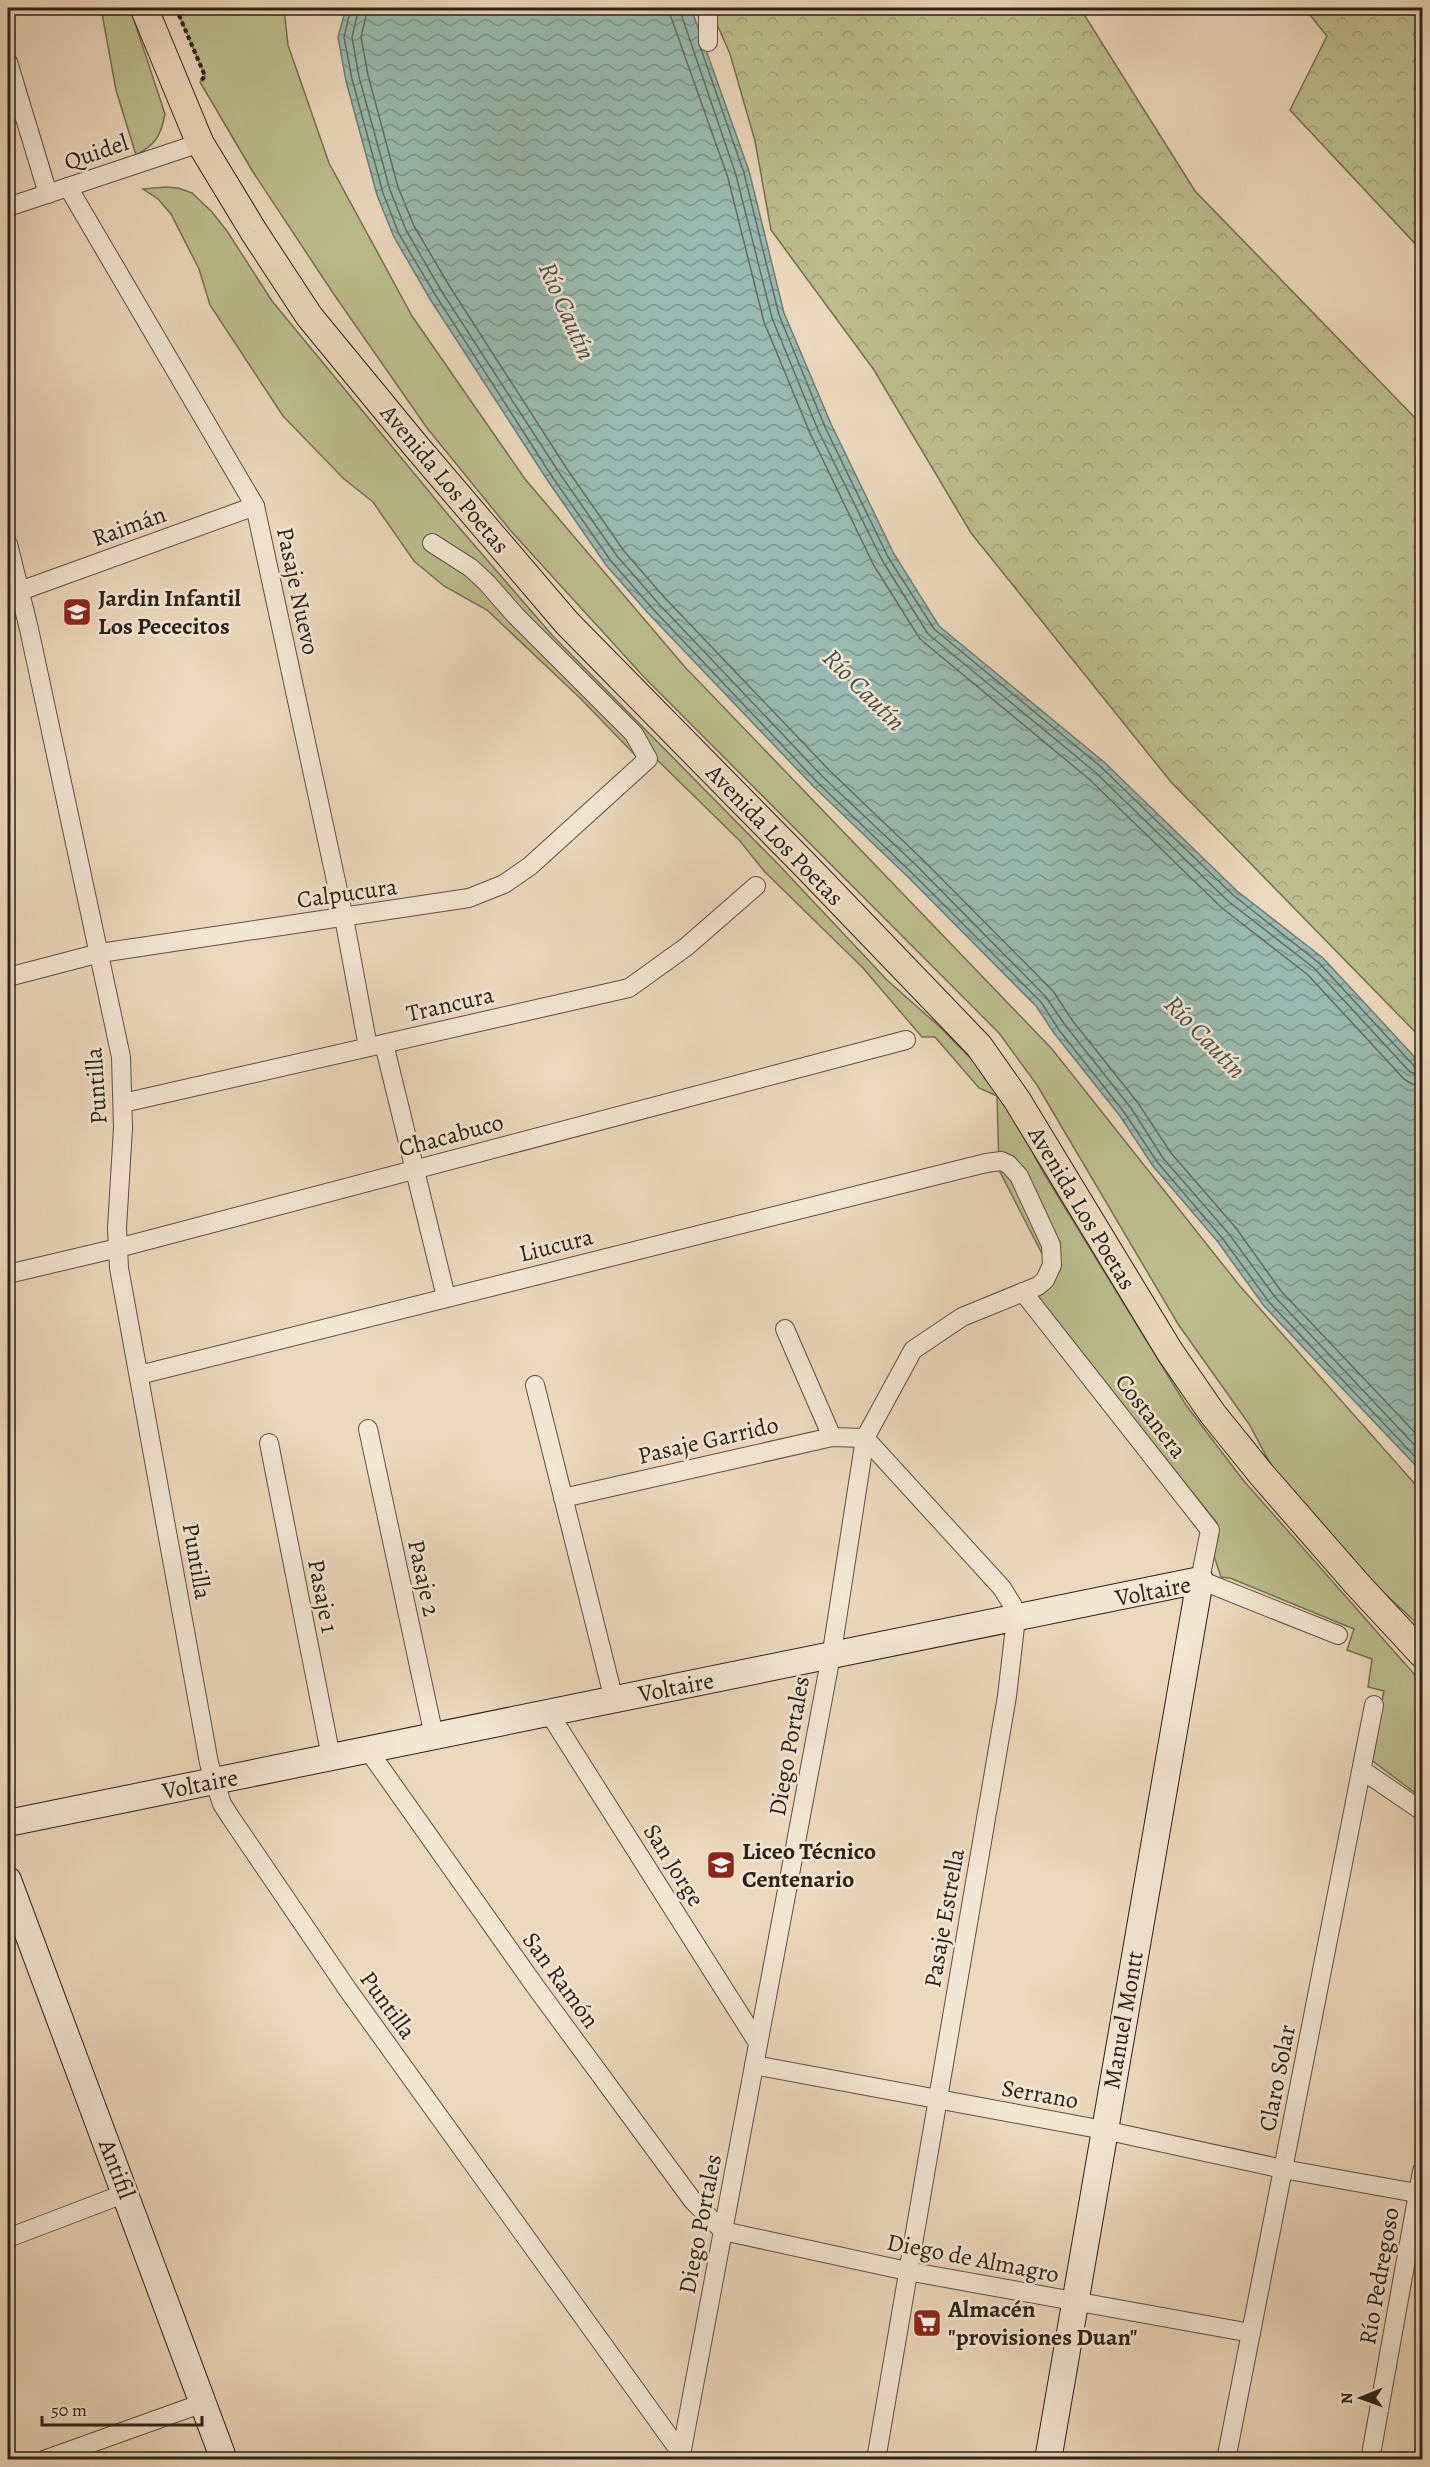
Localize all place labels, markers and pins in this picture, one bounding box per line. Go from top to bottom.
place label: Jardin Infantil Los Pececitos [98,582,241,642]
school or university icon: Jardin Infantil Los Pececitos [61,596,93,628]
place label: Liceo Técnico Centenario [742,1835,876,1895]
school or university icon: Liceo Técnico Centenario [705,1849,737,1881]
place label: Almacén "provisiones Duan" [947,2293,1137,2353]
supermarket icon: Almacén "provisiones Duan" [911,2307,943,2339]

